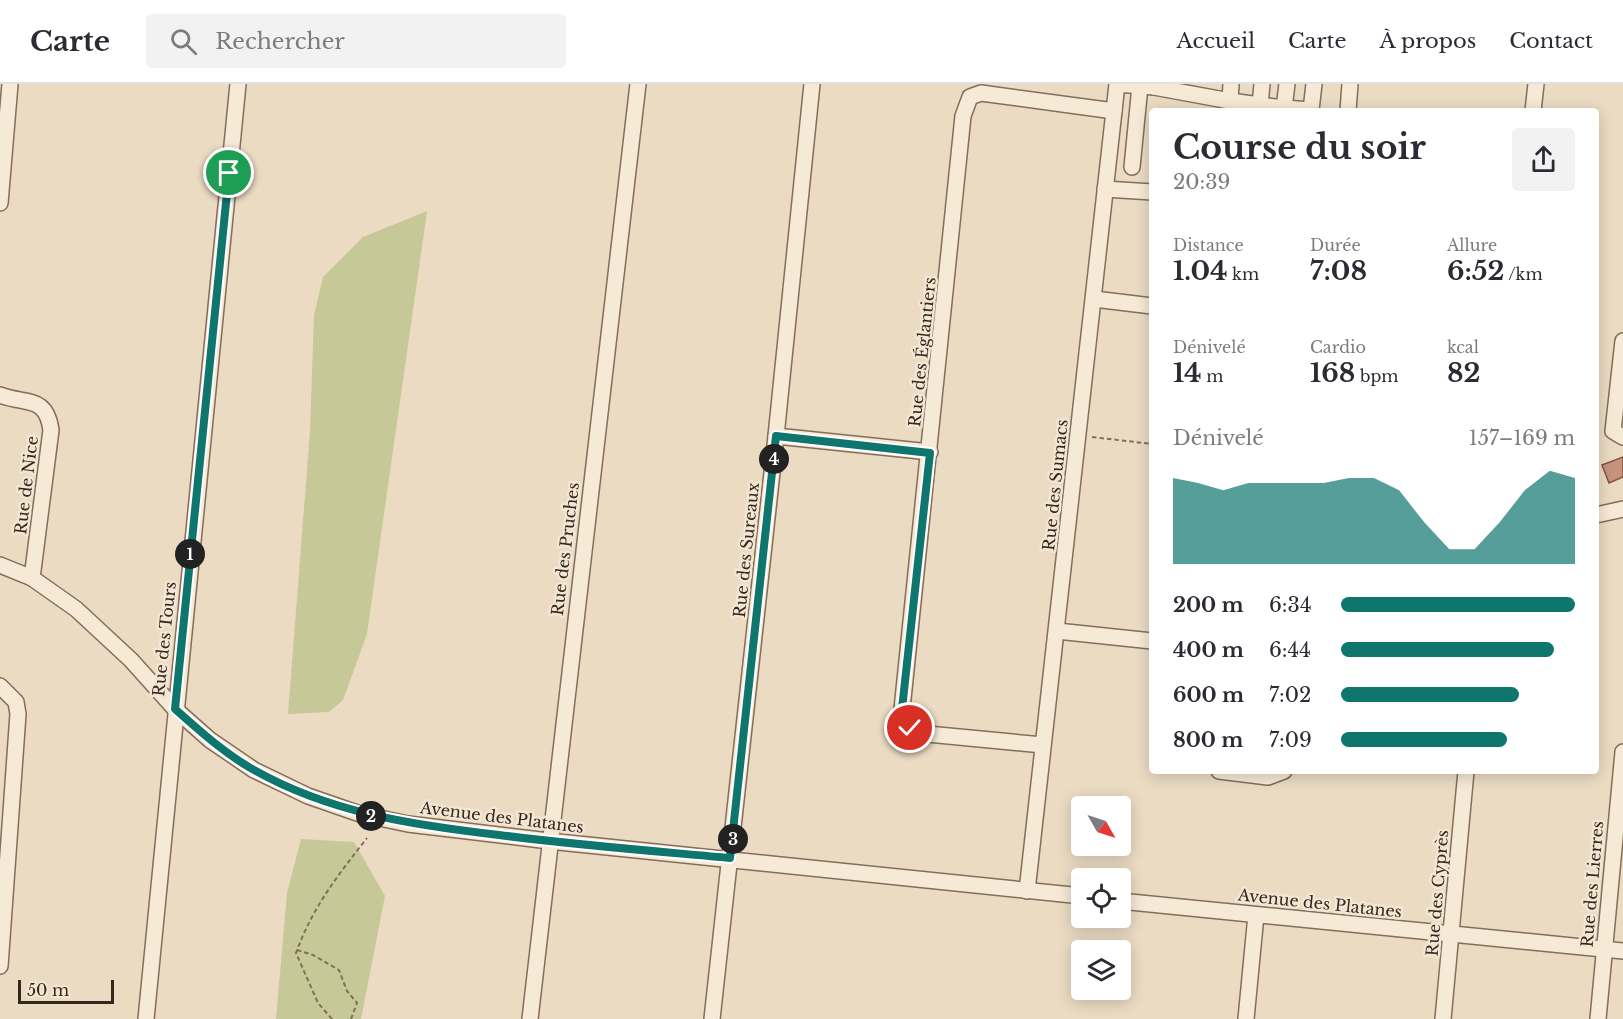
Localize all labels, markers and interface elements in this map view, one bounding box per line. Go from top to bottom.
search box [146,14,566,68]
text: Carte [30,24,110,59]
icon: search [167,25,200,58]
text: Rechercher [215,28,345,55]
text: Accueil [1177,28,1255,54]
text: Carte [1288,28,1347,54]
text: À propos [1380,28,1476,54]
text: Contact [1509,28,1593,54]
text: Course du soir [1173,127,1426,168]
button: share [1512,128,1575,191]
pin [203,147,254,198]
icon: arrive [212,156,245,189]
text: 20:39 [1173,170,1230,194]
text: Distance [1173,235,1244,255]
text: Durée [1310,235,1361,255]
text: Allure [1447,235,1497,255]
text: 1.04 [1173,255,1227,287]
text: 7:08 [1310,255,1367,287]
text: 6:52 [1447,255,1504,287]
text: km [1227,264,1259,284]
text: /km [1504,264,1543,284]
street label: Rue des Églantiers [904,276,940,428]
text: Dénivelé [1173,337,1246,357]
text: Cardio [1310,337,1366,357]
text: kcal [1447,337,1479,357]
text: 14 [1173,357,1202,389]
text: 168 [1310,357,1355,389]
text: 82 [1447,357,1480,389]
text: m [1202,366,1223,386]
text: bpm [1355,366,1398,386]
street label: Rue des Sumacs [1038,418,1072,552]
text: Dénivelé [1173,426,1264,450]
text: 157–169 m [1469,426,1575,450]
street label: Rue de Nice [10,435,42,535]
pin: 4 [759,444,789,474]
text: 4 [769,449,779,469]
street label: Rue des Pruches [547,481,583,617]
street label: Rue des Sureaux [729,481,763,619]
pin: 1 [175,539,205,569]
text: 1 [187,544,193,564]
street label: Rue des Tours [148,580,180,698]
text: 200 m [1173,593,1244,617]
text: 6:34 [1269,593,1312,617]
text: 400 m [1173,638,1244,662]
text: 6:44 [1269,638,1311,662]
text: 600 m [1173,683,1244,707]
text: 7:02 [1269,683,1311,707]
pin [884,702,935,753]
icon: check [893,711,926,744]
text: 800 m [1173,728,1243,752]
text: 7:09 [1269,728,1312,752]
north arrow [1071,796,1131,856]
map controls [1071,796,1131,1000]
street label: Avenue des Platanes [418,797,585,837]
pin: 2 [356,801,386,831]
text: 2 [366,806,376,826]
street label: Rue des Lierres [1577,820,1607,948]
pin: 3 [718,824,748,854]
text: 3 [728,829,738,849]
street label: Rue des Cyprès [1422,829,1452,957]
button: locate [1071,868,1131,928]
street label: Avenue des Platanes [1236,884,1403,922]
button: layers [1071,940,1131,1000]
scale bar [18,977,114,1004]
text: 50 m [27,980,69,1000]

